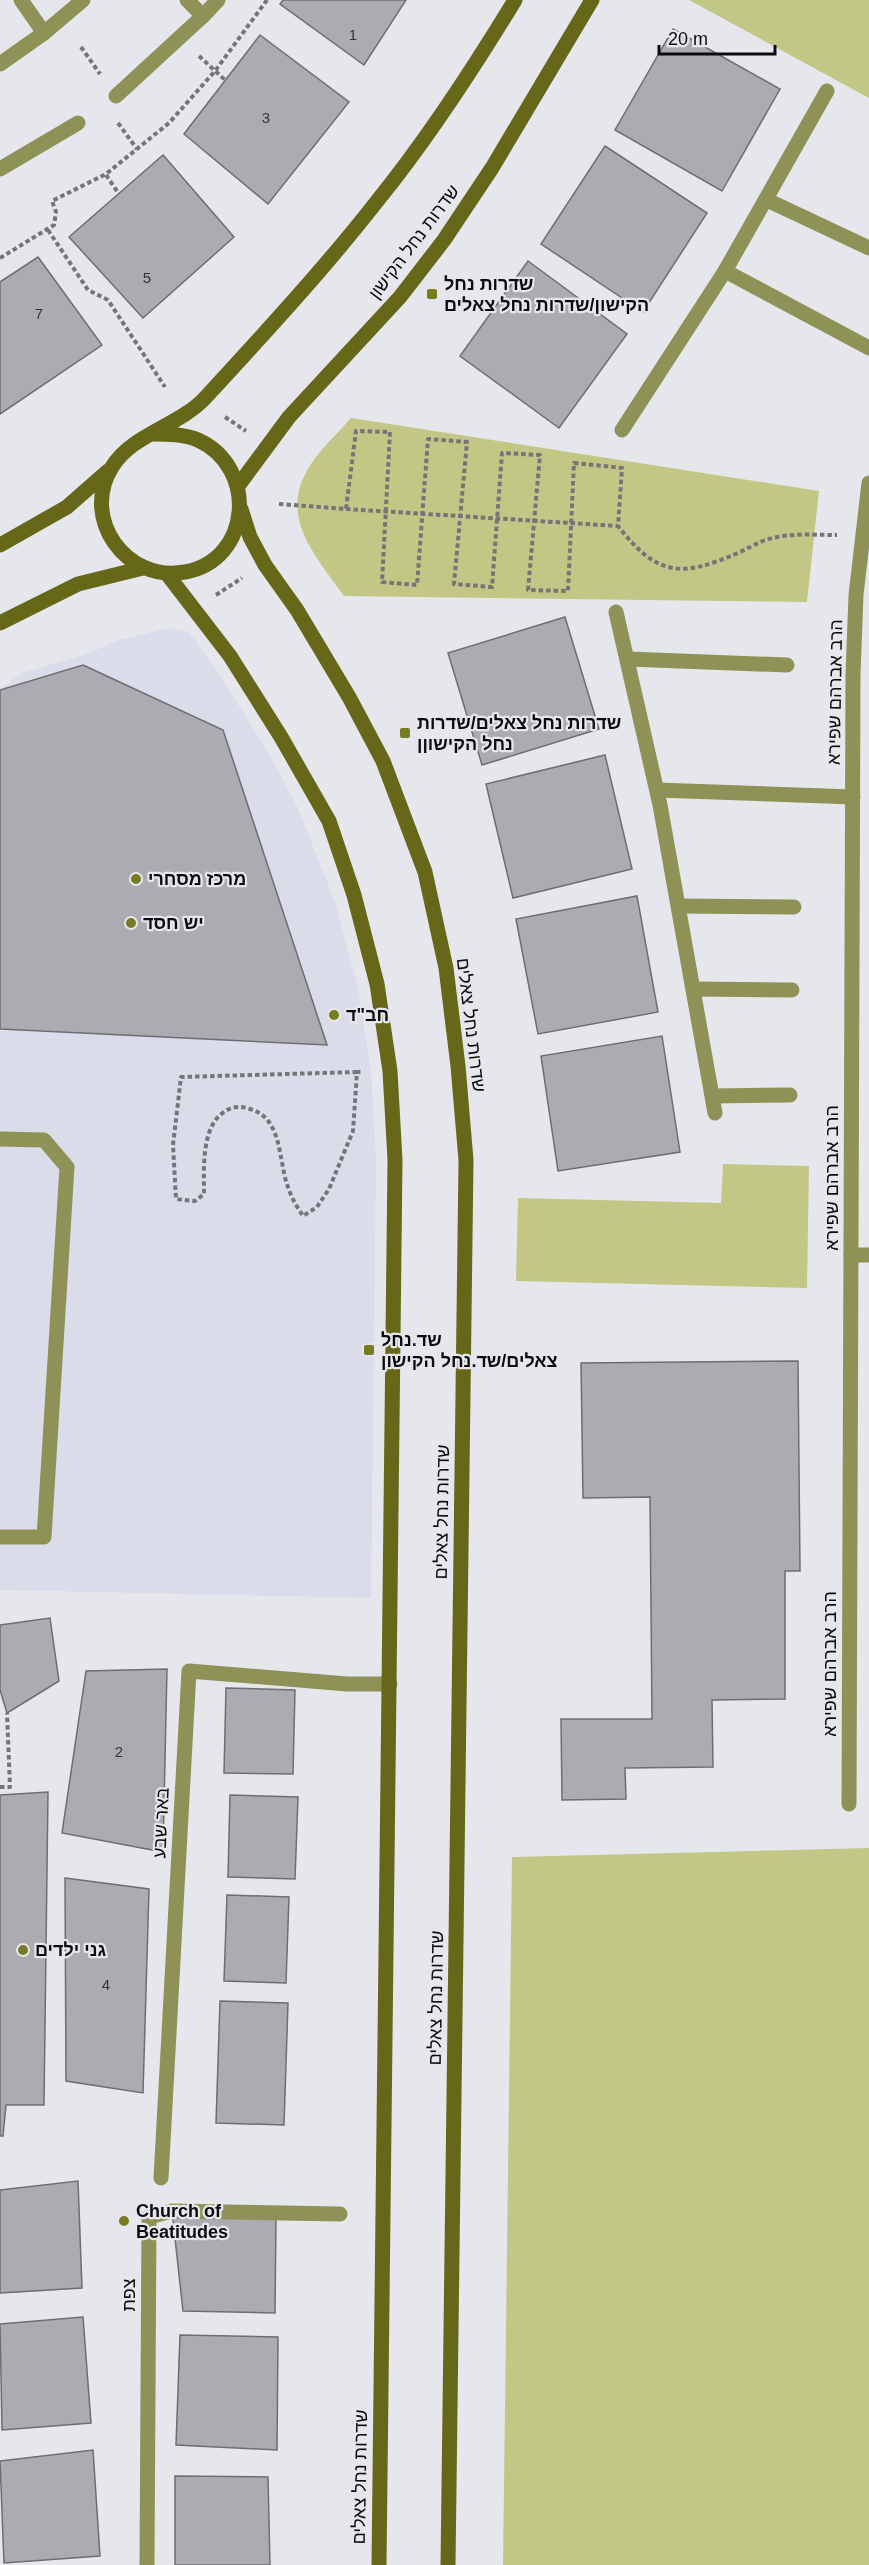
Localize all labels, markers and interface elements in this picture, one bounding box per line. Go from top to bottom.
scale bar [659,18,774,56]
house number: 1 [349,26,357,43]
text: 20 m [668,29,708,49]
house number: 3 [262,109,270,126]
street label: שדרות נחל הקישון [365,181,463,303]
house number: 5 [143,269,151,286]
place label: שדרות נחל הקישון/שדרות נחל צאלים [444,274,649,315]
marker: שדרות נחל הקישון/שדרות נחל צאלים [425,287,439,301]
house number: 7 [35,305,43,322]
street label: הרב אברהם שפירא [824,619,846,765]
place label: שדרות נחל צאלים/שדרות נחל הקישוןן [417,713,621,754]
marker: שדרות נחל צאלים/שדרות נחל הקישוןן [398,726,412,740]
place label: מרכז מסחרי [148,869,246,889]
marker: מרכז מסחרי [129,872,143,886]
place label: יש חסד [143,913,204,933]
marker: יש חסד [124,916,138,930]
street label: שדרות נחל צאלים [453,957,489,1093]
place label: חב"ד [346,1005,389,1025]
marker: חב"ד [327,1008,341,1022]
street label: הרב אברהם שפירא [822,1105,842,1251]
place label: שד.נחל צאלים/שד.נחל הקישון [381,1330,558,1371]
marker: שד.נחל צאלים/שד.נחל הקישון [362,1343,376,1357]
street label: שדרות נחל צאלים [431,1444,453,1580]
street label: הרב אברהם שפירא [820,1591,840,1737]
house number: 2 [115,1743,123,1760]
street label: באר שבע [149,1787,173,1859]
street label: שדרות נחל צאלים [425,1930,447,2066]
place label: גני ילדים [35,1940,106,1960]
marker: גני ילדים [16,1943,30,1957]
house number: 4 [102,1976,110,1993]
place label: Church of Beatitudes [136,2201,228,2242]
marker: Church of Beatitudes [117,2214,131,2228]
street label: צפת [119,2278,139,2312]
street label: שדרות נחל צאלים [349,2409,371,2545]

